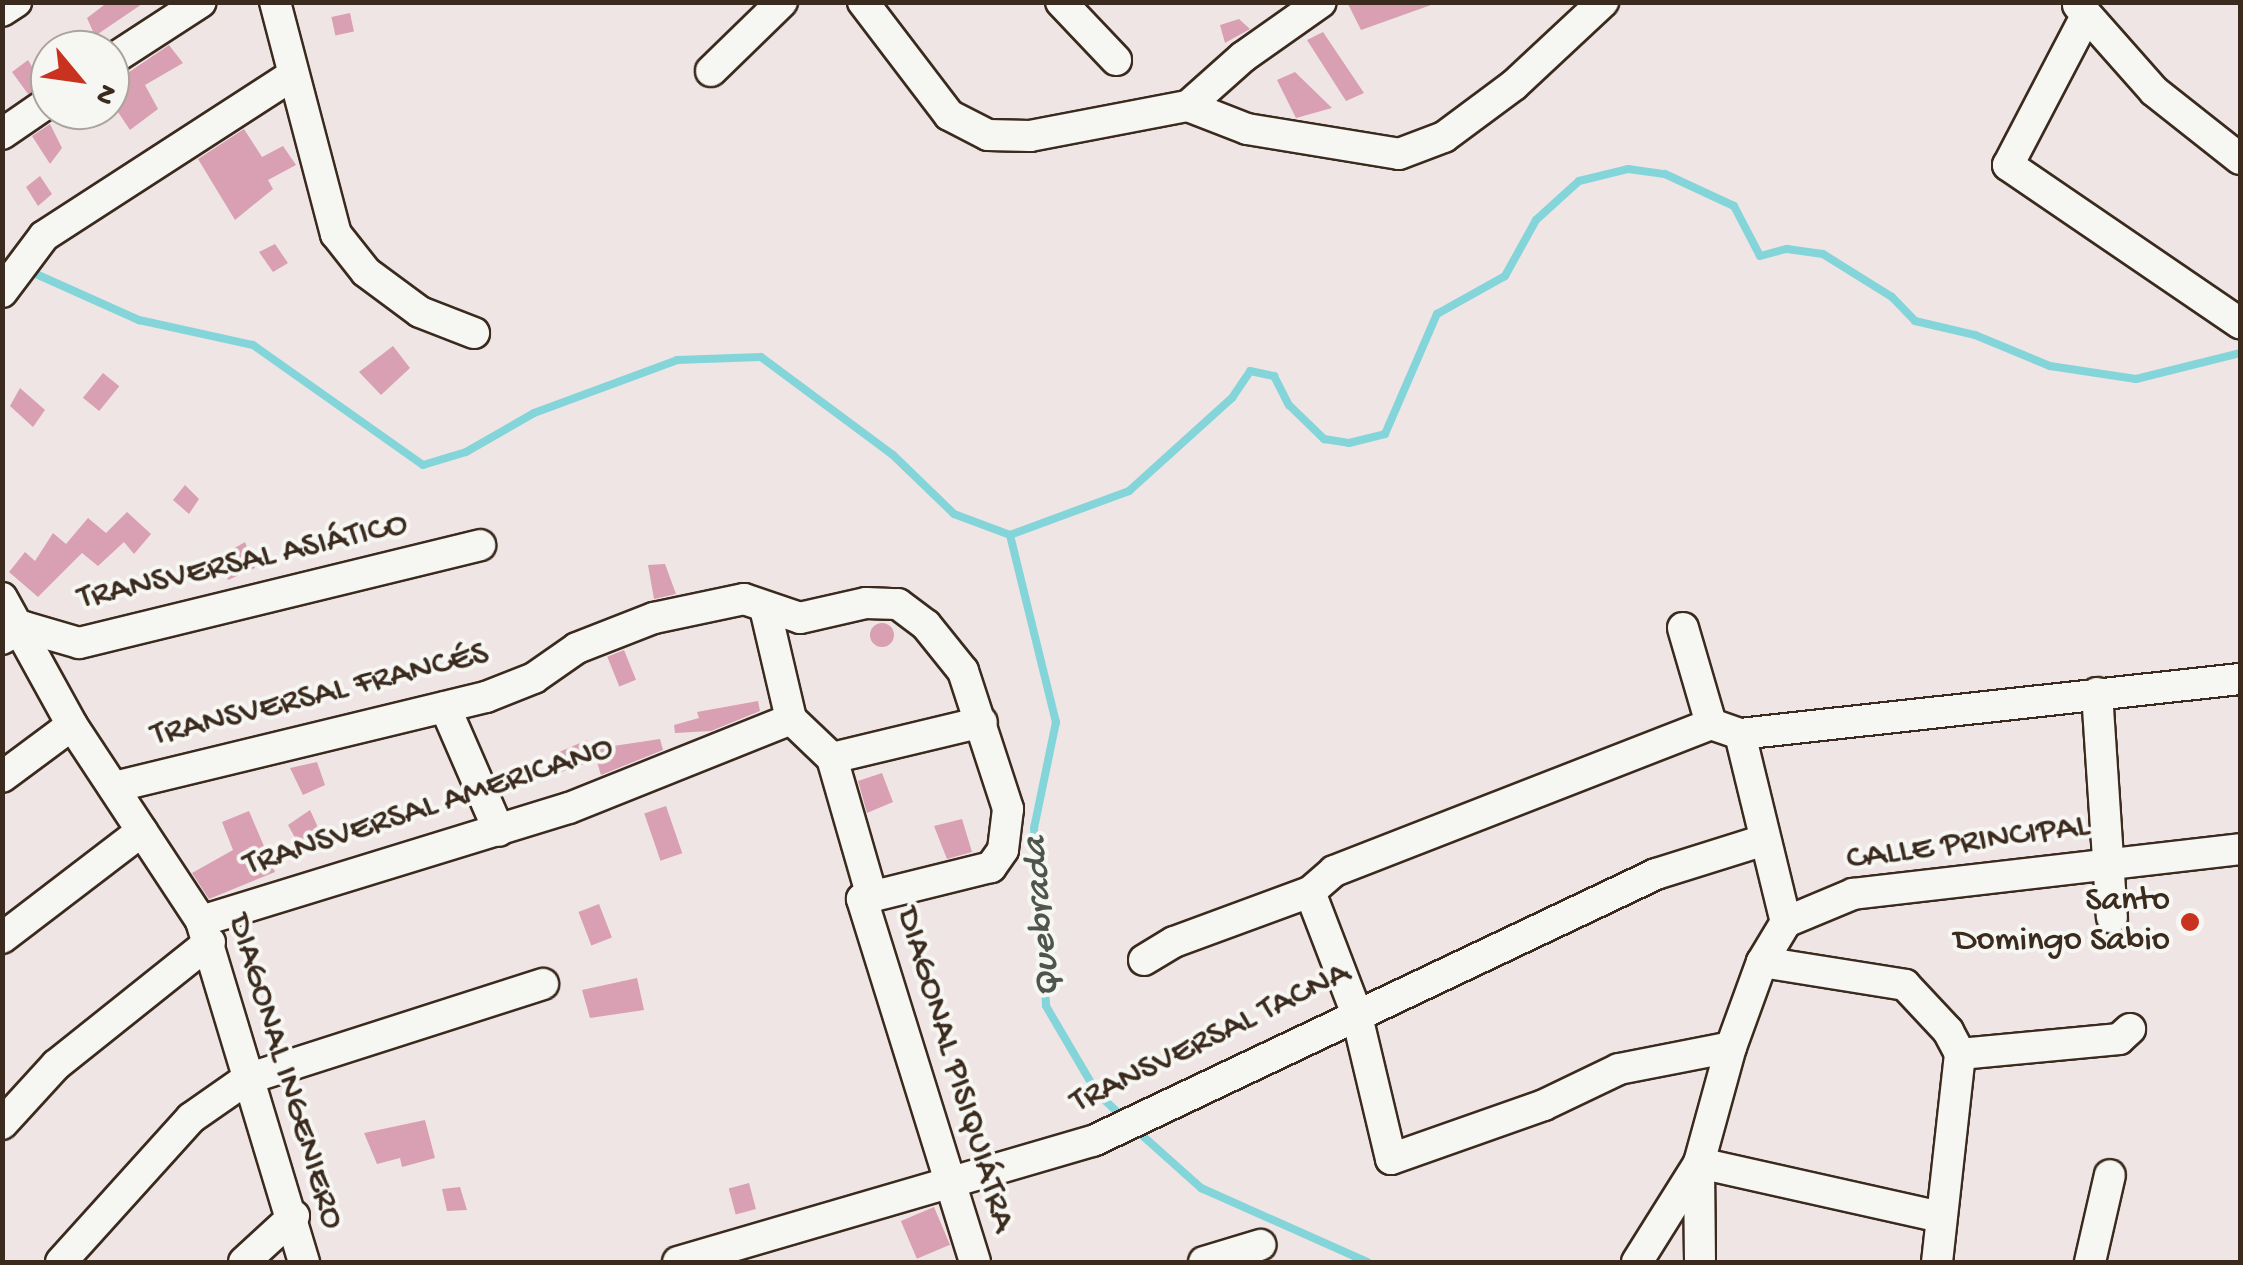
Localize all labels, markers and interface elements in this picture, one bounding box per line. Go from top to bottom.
north arrow [30,30,130,130]
text: N [86,78,124,110]
street label: TRANSVERSAL ASIÁTICO [74,505,412,621]
street label: TRANSVERSAL FRANCÉS [147,634,493,758]
street label: TRANSVERSAL AMERICANO [239,728,619,888]
street label: CALLE PRINCIPAL [1844,806,2092,882]
water label: Quebrada [1014,835,1074,999]
place label: Santo Domingo Sabio [1954,881,2170,963]
street label: DIAGONAL PISIQUIÁTRA [885,903,1023,1237]
street label: DIAGONAL INGENIERO [216,909,352,1235]
marker: Santo Domingo Sabio [2179,911,2201,933]
street label: TRANSVERSAL TACNA [1064,953,1358,1125]

